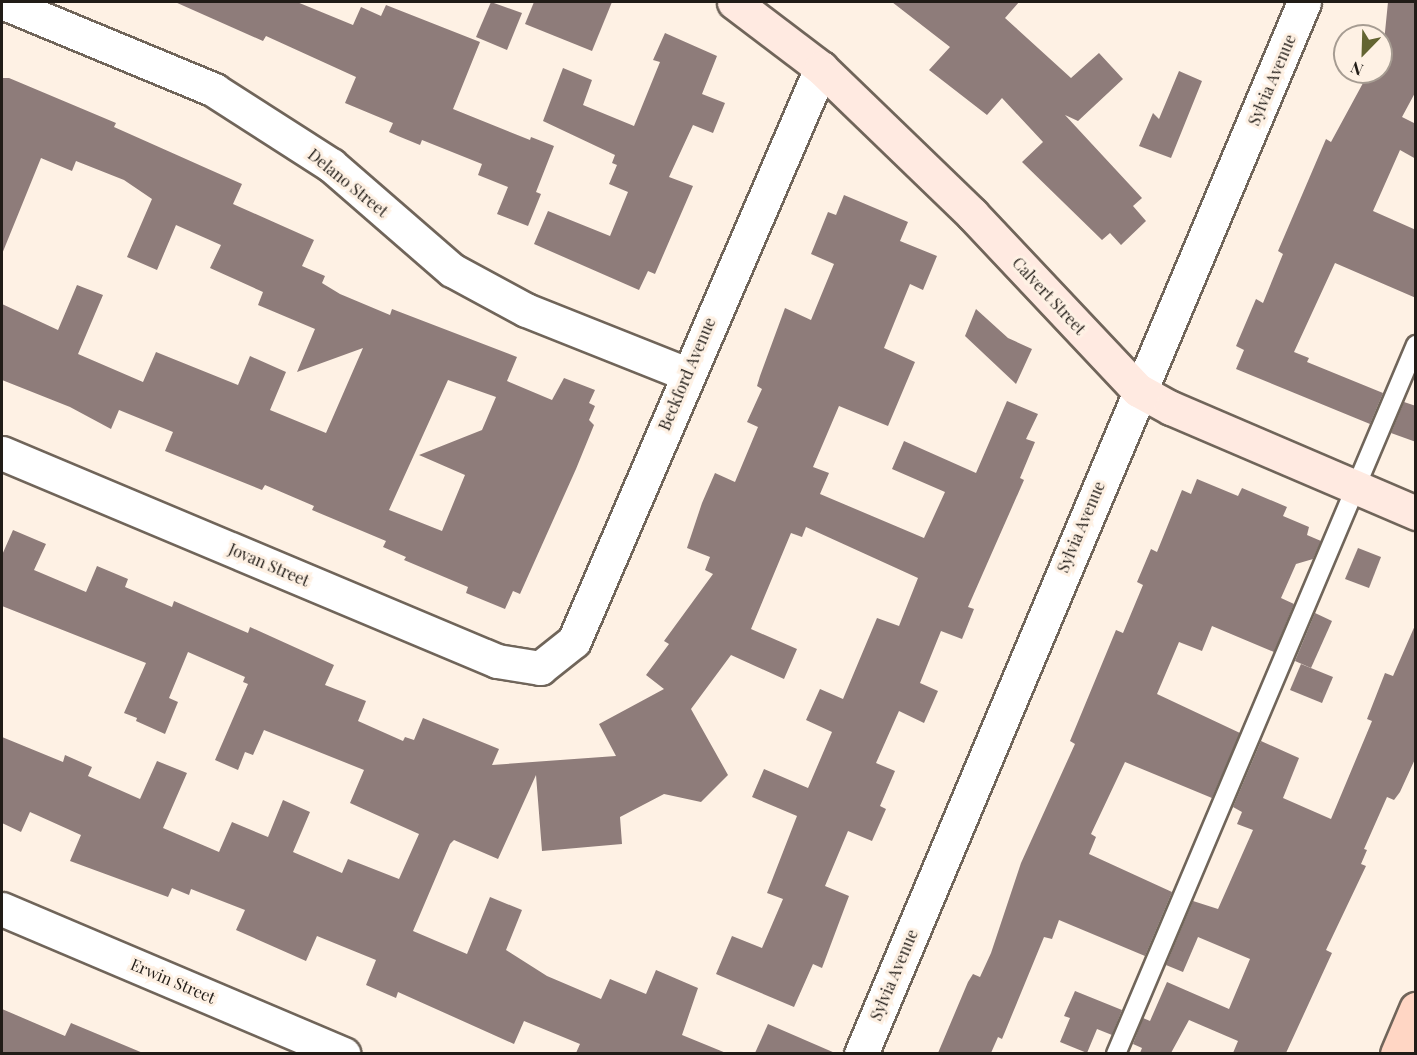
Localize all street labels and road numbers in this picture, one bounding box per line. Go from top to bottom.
street label: Sylvia Avenue [1244,31,1300,129]
street label: Delano Street [304,145,392,221]
street label: Calvert Street [1008,253,1090,339]
street label: Beckford Avenue [654,314,720,434]
street label: Sylvia Avenue [1053,478,1109,576]
street label: Jovan Street [226,539,312,591]
street label: Sylvia Avenue [866,926,922,1024]
street label: Erwin Street [128,955,218,1007]

